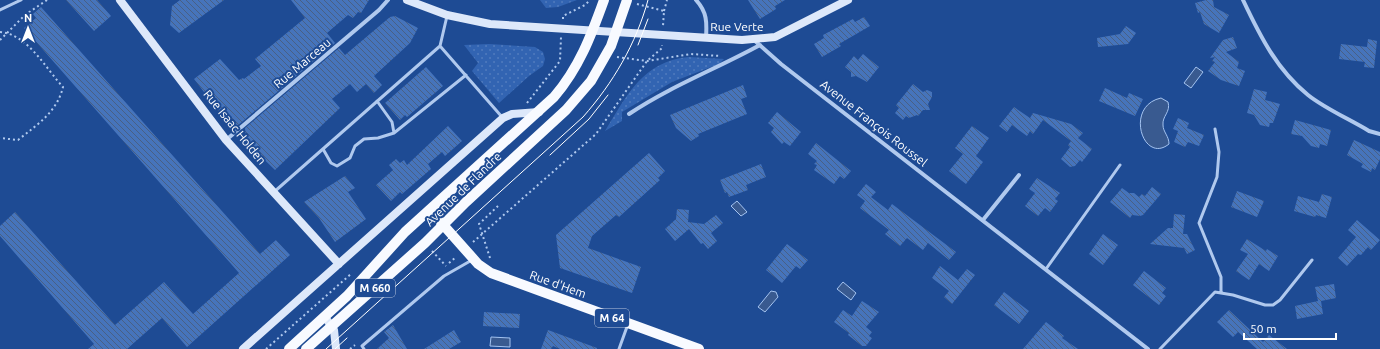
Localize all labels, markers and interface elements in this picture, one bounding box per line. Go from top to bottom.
north arrow [8,8,48,48]
text: N [24,12,32,24]
street label: Rue Verte [710,20,764,33]
street label: Rue Marceau [271,36,333,90]
street label: Avenue François Roussel [818,77,930,169]
street label: Rue Isaac Holden [201,87,269,167]
street label: Avenue de Flandre [422,150,504,228]
street label: Rue d'Hem [528,268,588,300]
road number: M 660 [355,279,395,297]
road number: M 64 [595,309,629,327]
scale bar [1244,315,1336,341]
text: 50 m [1250,322,1277,335]

